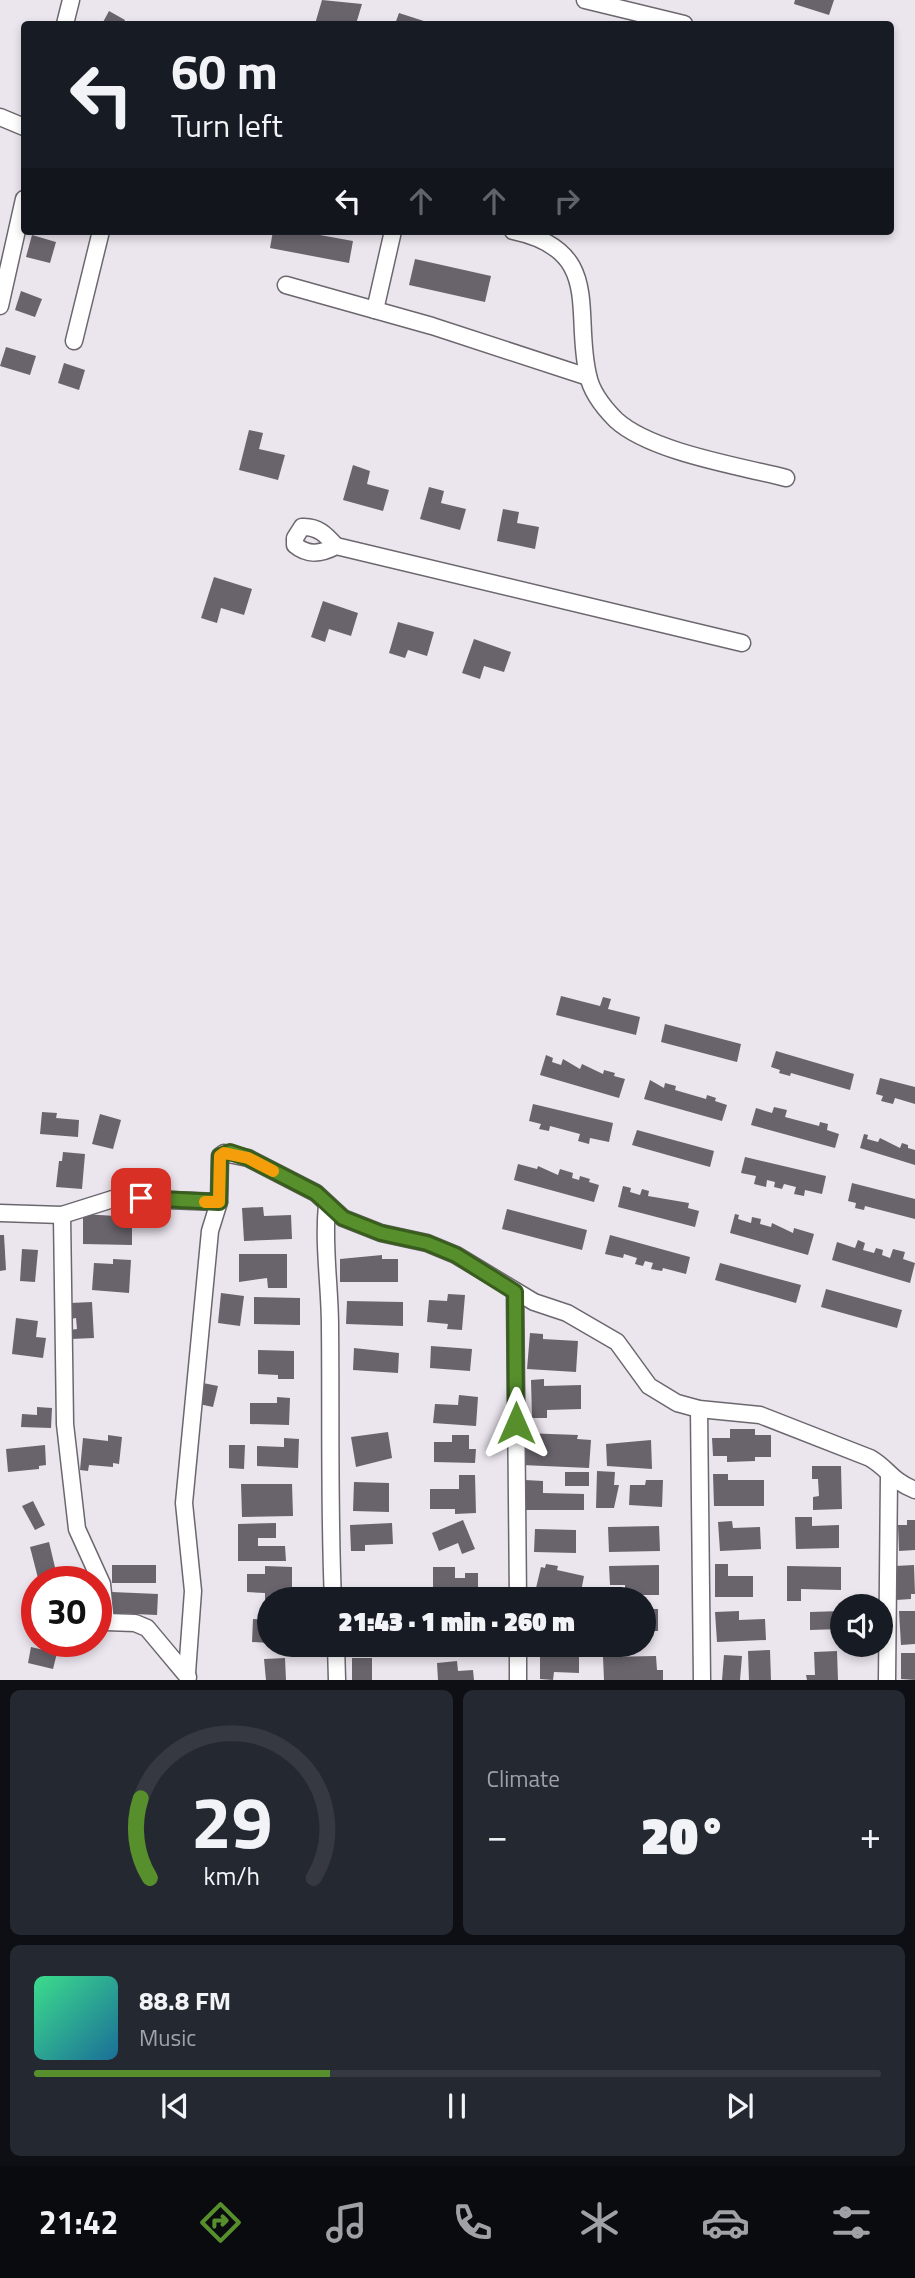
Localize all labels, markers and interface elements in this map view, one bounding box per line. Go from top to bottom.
text: 60 m [171,33,278,108]
icon: left [56,49,147,140]
text: Turn left [171,101,283,149]
icon: left [329,182,367,220]
icon: ahead [402,182,440,220]
icon: ahead [475,182,513,220]
icon: right [548,182,586,220]
pin [111,1168,171,1228]
icon: arrive [122,1179,160,1217]
position arrow [479,1386,553,1460]
speed limit sign: 30 [21,1566,112,1657]
map controls [830,1594,893,1657]
button: sound [830,1594,893,1657]
text: 21:43 · 1 min · 260 m [338,1602,575,1641]
text: Climate [487,1761,560,1796]
text: 29 [190,1767,272,1877]
text: 20° [641,1795,727,1874]
text: − [487,1806,508,1864]
text: + [860,1806,881,1864]
text: km/h [203,1857,260,1895]
text: 88.8 FM [139,1981,231,2020]
text: Music [139,2020,196,2055]
icon: previous [156,2087,194,2125]
icon: pause [438,2087,476,2125]
icon: next [721,2087,759,2125]
text: 21:42 [39,2198,119,2246]
icon: directions [196,2198,245,2247]
icon: music [322,2198,371,2247]
icon: phone [448,2198,497,2247]
icon: climate [575,2198,624,2247]
icon: car [701,2198,750,2247]
icon: filters [827,2198,876,2247]

